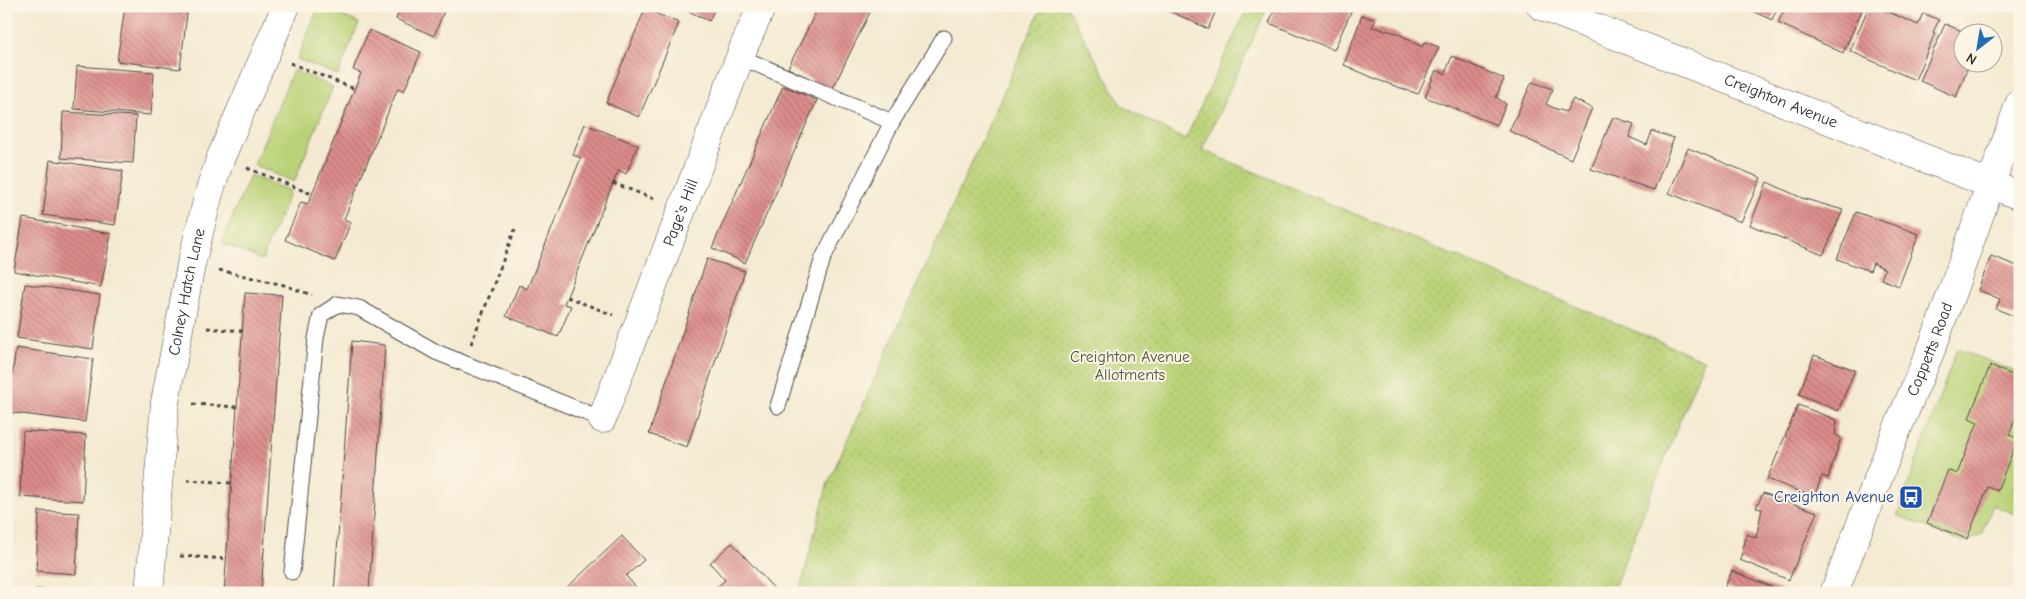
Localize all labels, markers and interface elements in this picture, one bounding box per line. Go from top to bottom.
north arrow [1954,22,2004,72]
text: N [1963,49,1980,68]
street label: Creighton Avenue [1722,71,1840,132]
street label: Page's Hill [660,176,702,249]
street label: Colney Hatch Lane [165,226,209,357]
street label: Coppetts Road [1903,300,1956,399]
park label: Creighton Avenue Allotments [1070,348,1190,384]
bus stop icon: Creighton Avenue [1898,484,1924,510]
place label: Creighton Avenue [1774,488,1894,506]

